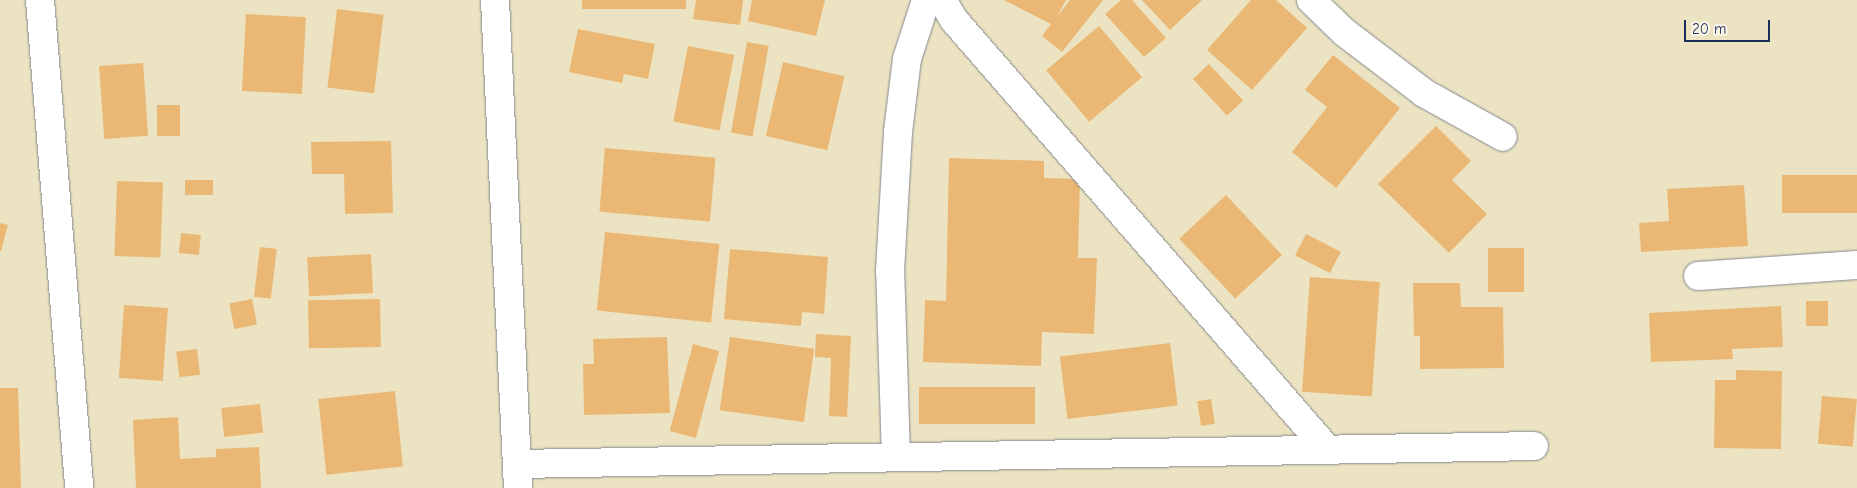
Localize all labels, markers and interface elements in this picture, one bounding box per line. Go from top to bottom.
scale bar [1687,10,1773,42]
text: 20 m [1692,20,1726,38]

